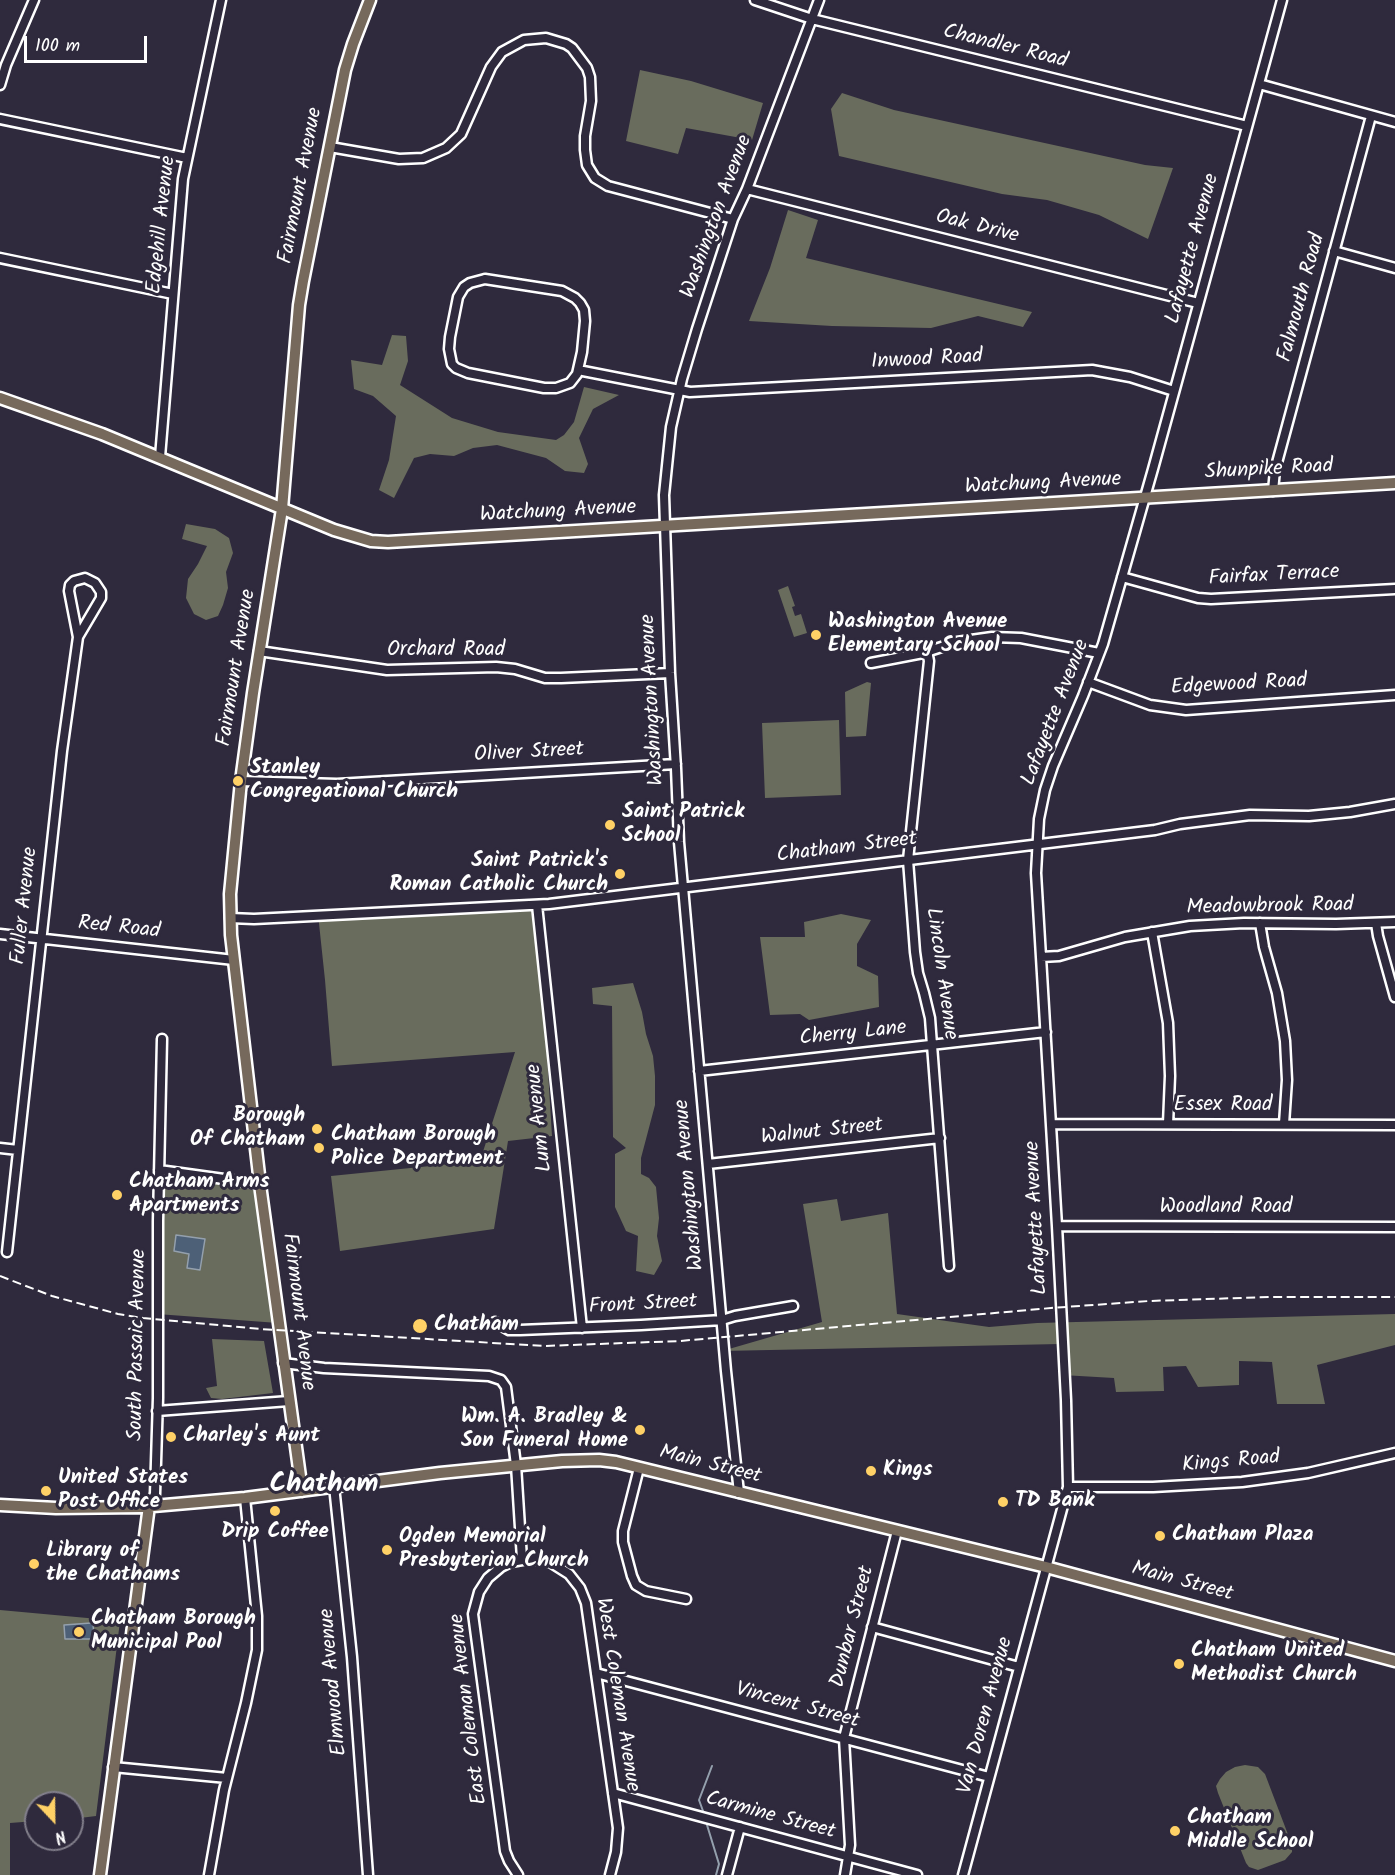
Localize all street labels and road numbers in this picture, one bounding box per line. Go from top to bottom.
street label: Chandler Road [940,20,1070,76]
street label: Fairmount Avenue [274,106,330,266]
street label: Washington Avenue [677,132,759,302]
street label: Edgehill Avenue [143,155,183,295]
street label: Lafayette Avenue [1162,171,1226,327]
street label: Oak Drive [933,206,1021,250]
street label: Falmouth Road [1274,231,1332,365]
street label: Inwood Road [870,345,984,377]
street label: Shunpike Road [1204,455,1334,487]
street label: Watchung Avenue [964,468,1122,502]
street label: Watchung Avenue [479,496,637,530]
street label: Fairfax Terrace [1208,561,1340,593]
street label: Fairmount Avenue [213,588,263,748]
street label: Washington Avenue [637,614,671,786]
street label: Lafayette Avenue [1018,636,1096,790]
street label: Orchard Road [387,638,505,664]
street label: Edgewood Road [1170,670,1308,702]
street label: Oliver Street [473,739,585,769]
street label: Chatham Street [775,828,919,870]
street label: Fuller Avenue [7,846,45,966]
street label: Meadowbrook Road [1186,894,1354,922]
street label: Lincoln Avenue [918,906,962,1042]
street label: Red Road [77,912,161,946]
street label: Cherry Lane [798,1017,908,1053]
street label: Lum Avenue [523,1063,559,1173]
street label: Essex Road [1173,1093,1273,1119]
street label: Washington Avenue [671,1098,711,1272]
street label: Walnut Street [760,1114,884,1152]
street label: Lafayette Avenue [1021,1140,1055,1296]
street label: Woodland Road [1159,1195,1293,1221]
street label: Fairmount Avenue [275,1232,319,1392]
street label: South Passaic Avenue [125,1249,153,1441]
street label: Front Street [588,1291,698,1321]
street label: Main Street [656,1441,764,1491]
street label: Kings Road [1181,1446,1281,1480]
street label: Main Street [1128,1557,1236,1609]
street label: Dunbar Street [827,1564,881,1690]
street label: West Coleman Avenue [588,1596,644,1794]
street label: Elmwood Avenue [316,1607,354,1757]
street label: East Coleman Avenue [446,1612,494,1806]
street label: Van Doren Avenue [954,1635,1020,1797]
street label: Vincent Street [732,1678,862,1736]
street label: Carmine Street [702,1788,838,1846]

